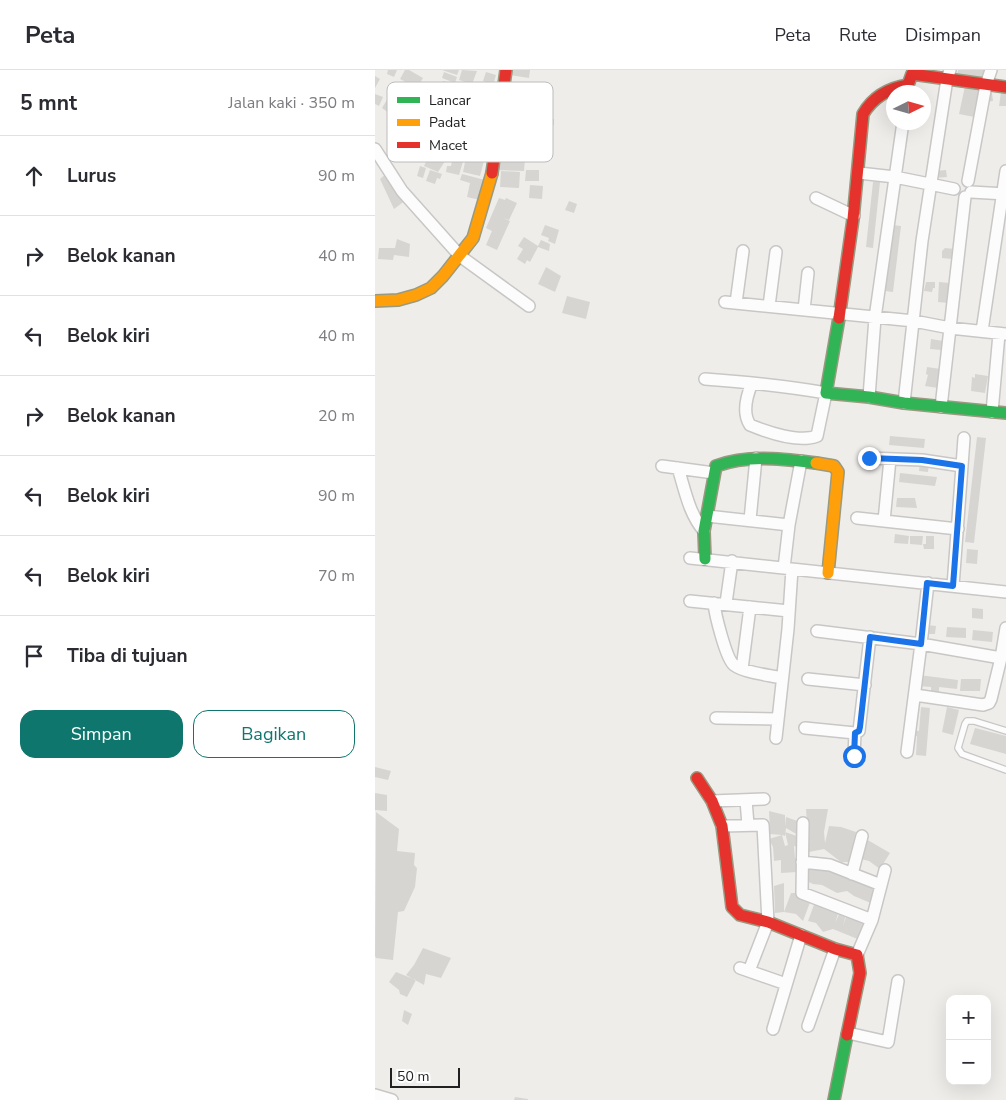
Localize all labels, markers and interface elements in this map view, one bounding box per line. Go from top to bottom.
text: Peta [25,19,75,51]
text: Peta [775,23,811,47]
text: Rute [839,23,877,47]
text: Disimpan [905,23,981,47]
legend [387,82,553,162]
north arrow [886,85,931,130]
text: 5 mnt [20,89,77,117]
text: Lancar [429,91,471,110]
text: Jalan kaki · 350 m [228,92,355,114]
text: Padat [429,113,466,132]
text: Macet [429,136,467,155]
icon: ahead [20,162,48,190]
text: Lurus [67,163,116,189]
text: 90 m [318,165,355,187]
icon: right [20,242,48,270]
text: Belok kanan [67,243,176,269]
text: 40 m [318,245,355,267]
icon: left [20,322,48,350]
text: Belok kiri [67,323,150,349]
text: 40 m [318,325,355,347]
icon: right [20,402,48,430]
text: Belok kanan [67,403,176,429]
text: 20 m [318,405,355,427]
route end [858,447,881,470]
icon: left [20,482,48,510]
text: Belok kiri [67,483,150,509]
text: 90 m [318,485,355,507]
icon: left [20,562,48,590]
text: Belok kiri [67,563,150,589]
text: 70 m [318,565,355,587]
icon: arrive [20,642,48,670]
text: Tiba di tujuan [67,643,188,669]
button: Simpan [20,710,183,758]
button: Bagikan [193,710,355,758]
route start [843,745,866,768]
map controls [946,995,991,1085]
button: + [946,995,991,1040]
button: − [946,1040,991,1085]
scale bar [390,1065,460,1088]
text: 50 m [397,1067,429,1086]

